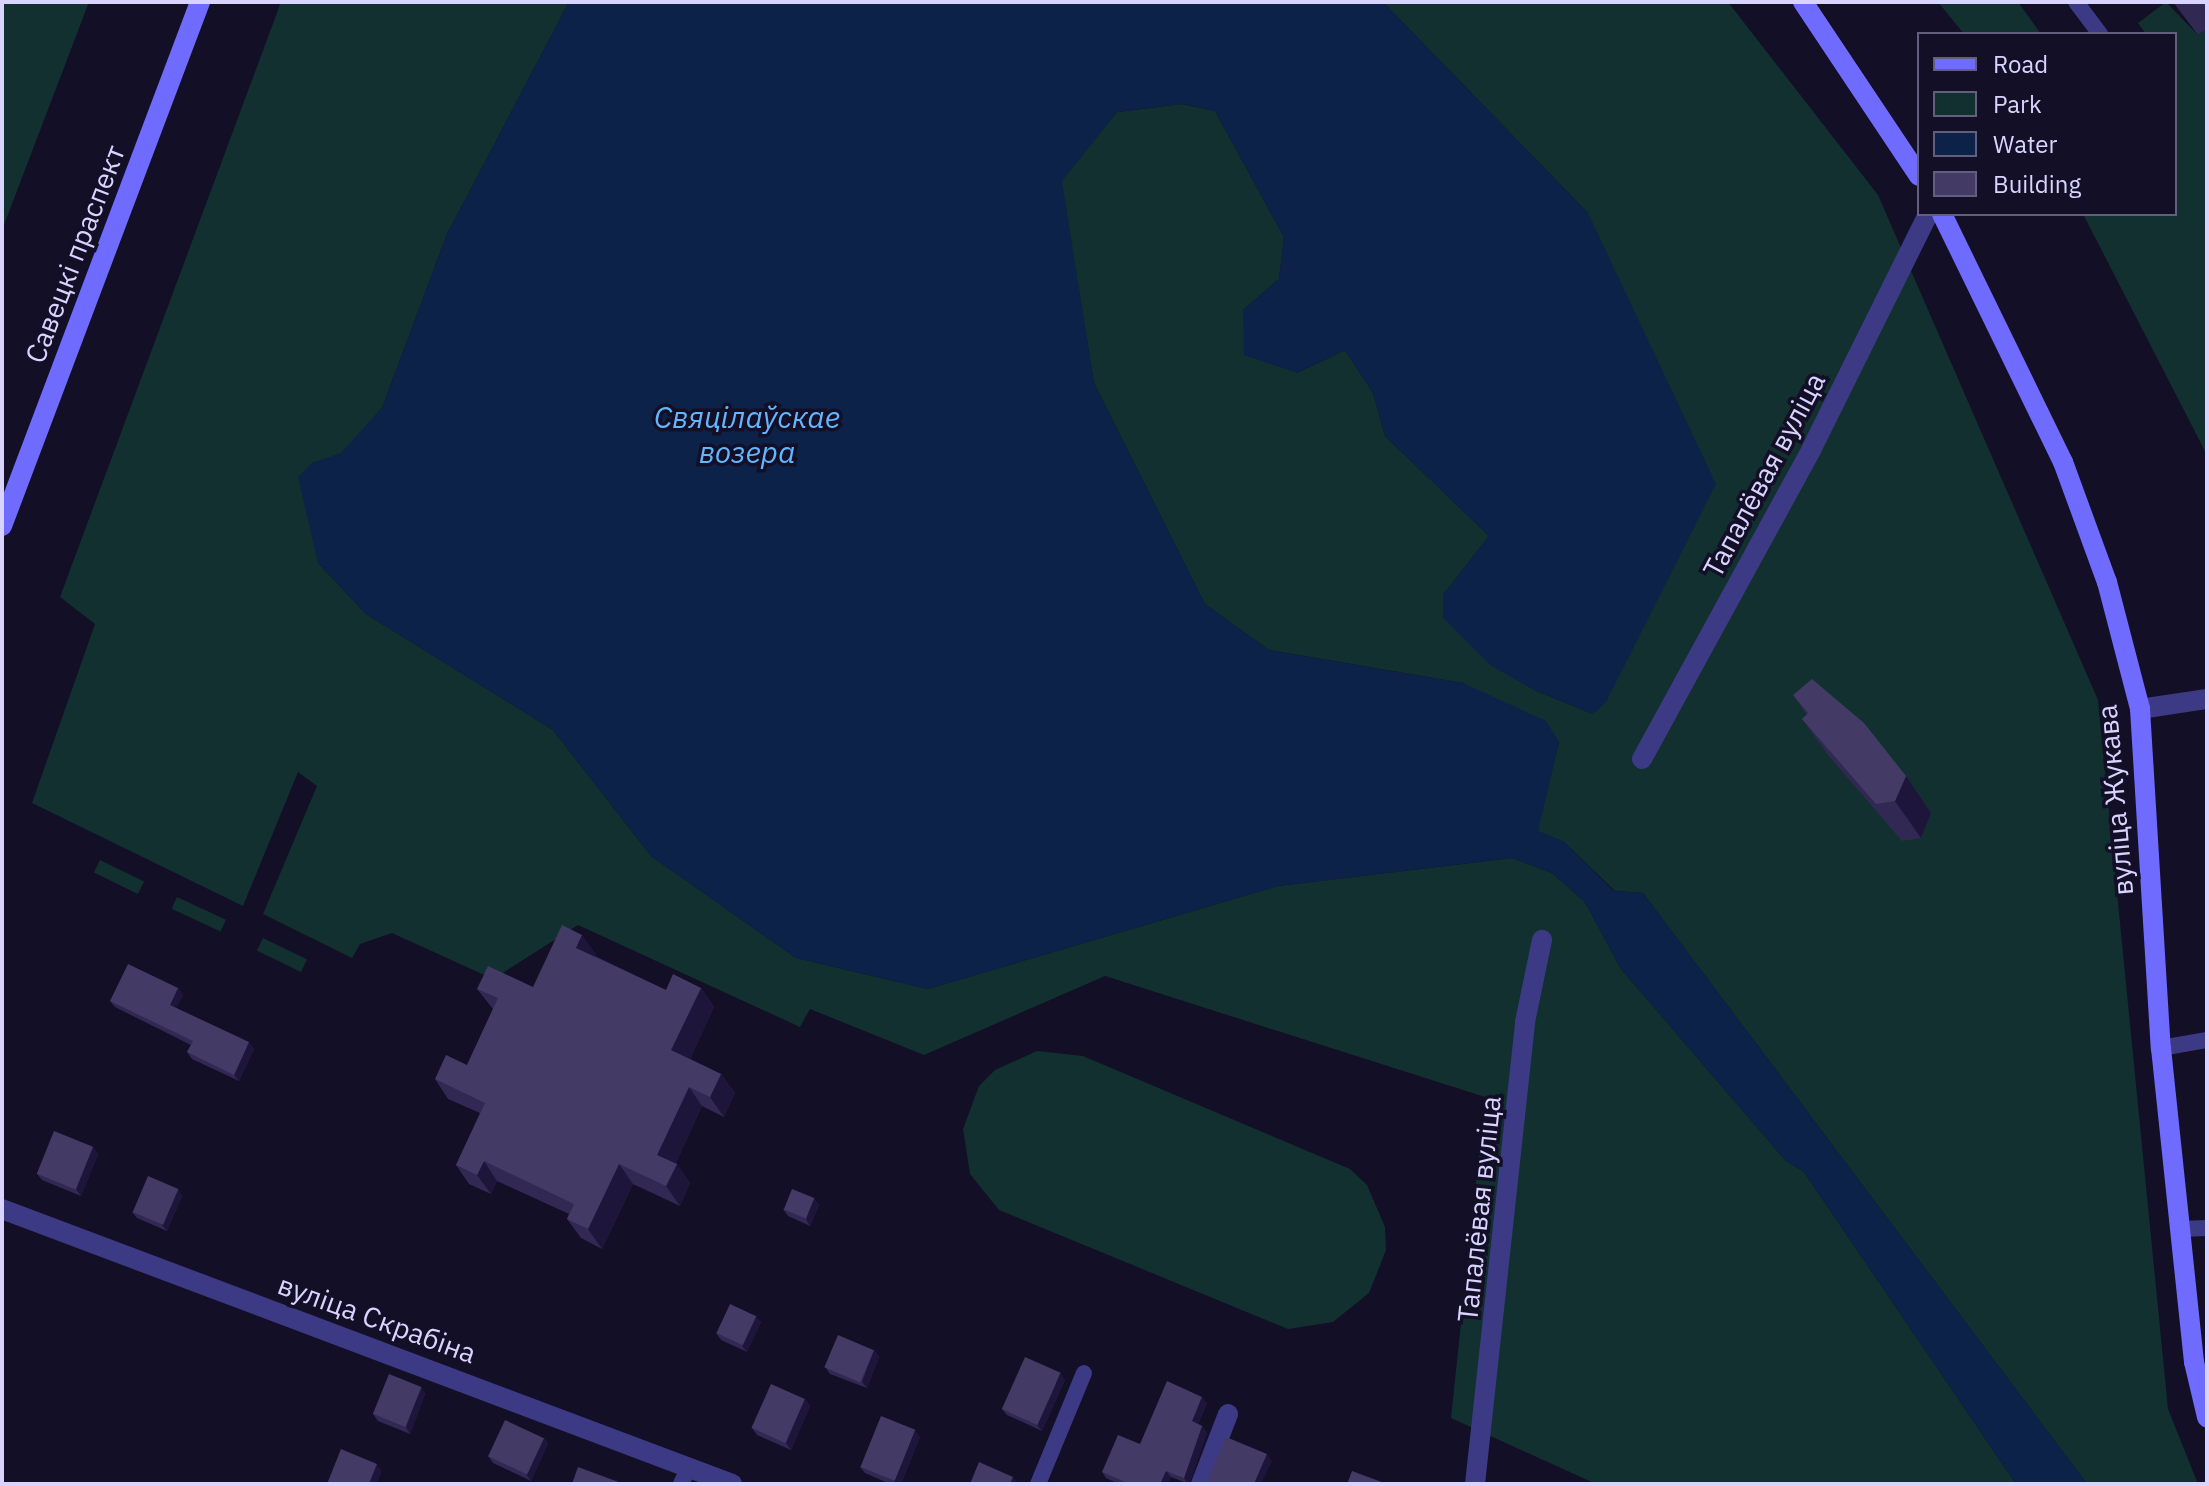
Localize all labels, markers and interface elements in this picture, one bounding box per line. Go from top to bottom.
legend [1917,32,2177,216]
text: Road [1993,48,2048,80]
text: Park [1993,88,2042,120]
text: Water [1993,128,2057,160]
street label: Савецкі праспект [18,140,132,368]
text: Building [1993,168,2081,200]
street label: Тапалёвая вуліца [1696,367,1832,583]
water label: Свяцілаўскае возера [654,399,840,470]
street label: вуліца Жукава [2090,703,2140,897]
street label: Тапалёвая вуліца [1450,1094,1508,1324]
street label: вуліца Скрабіна [273,1268,481,1370]

